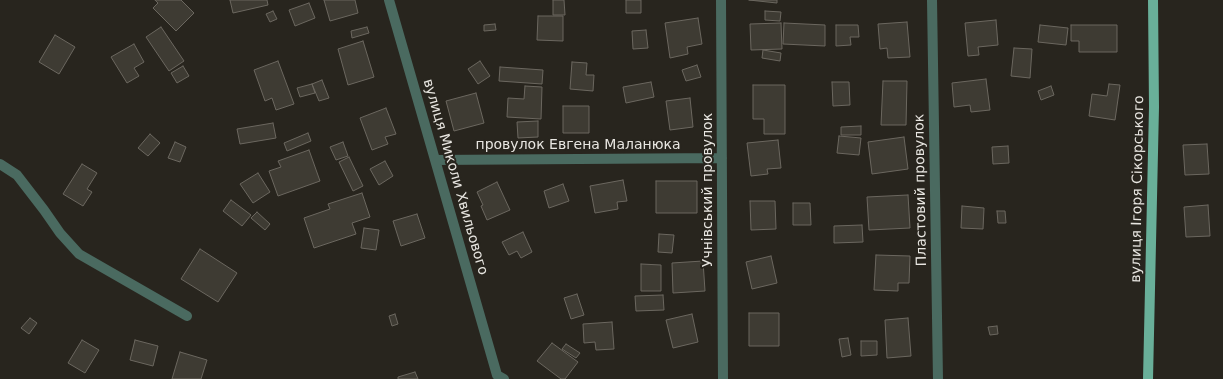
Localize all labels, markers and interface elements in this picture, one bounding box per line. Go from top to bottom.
street label: вулиця Миколи Хвильового [419,77,491,277]
street label: вулиця Ігоря Сікорського [1128,95,1148,283]
street label: Учнівський провулок [700,113,716,267]
street label: Пластовий провулок [911,114,931,266]
street label: провулок Евгена Маланюка [476,137,680,153]

